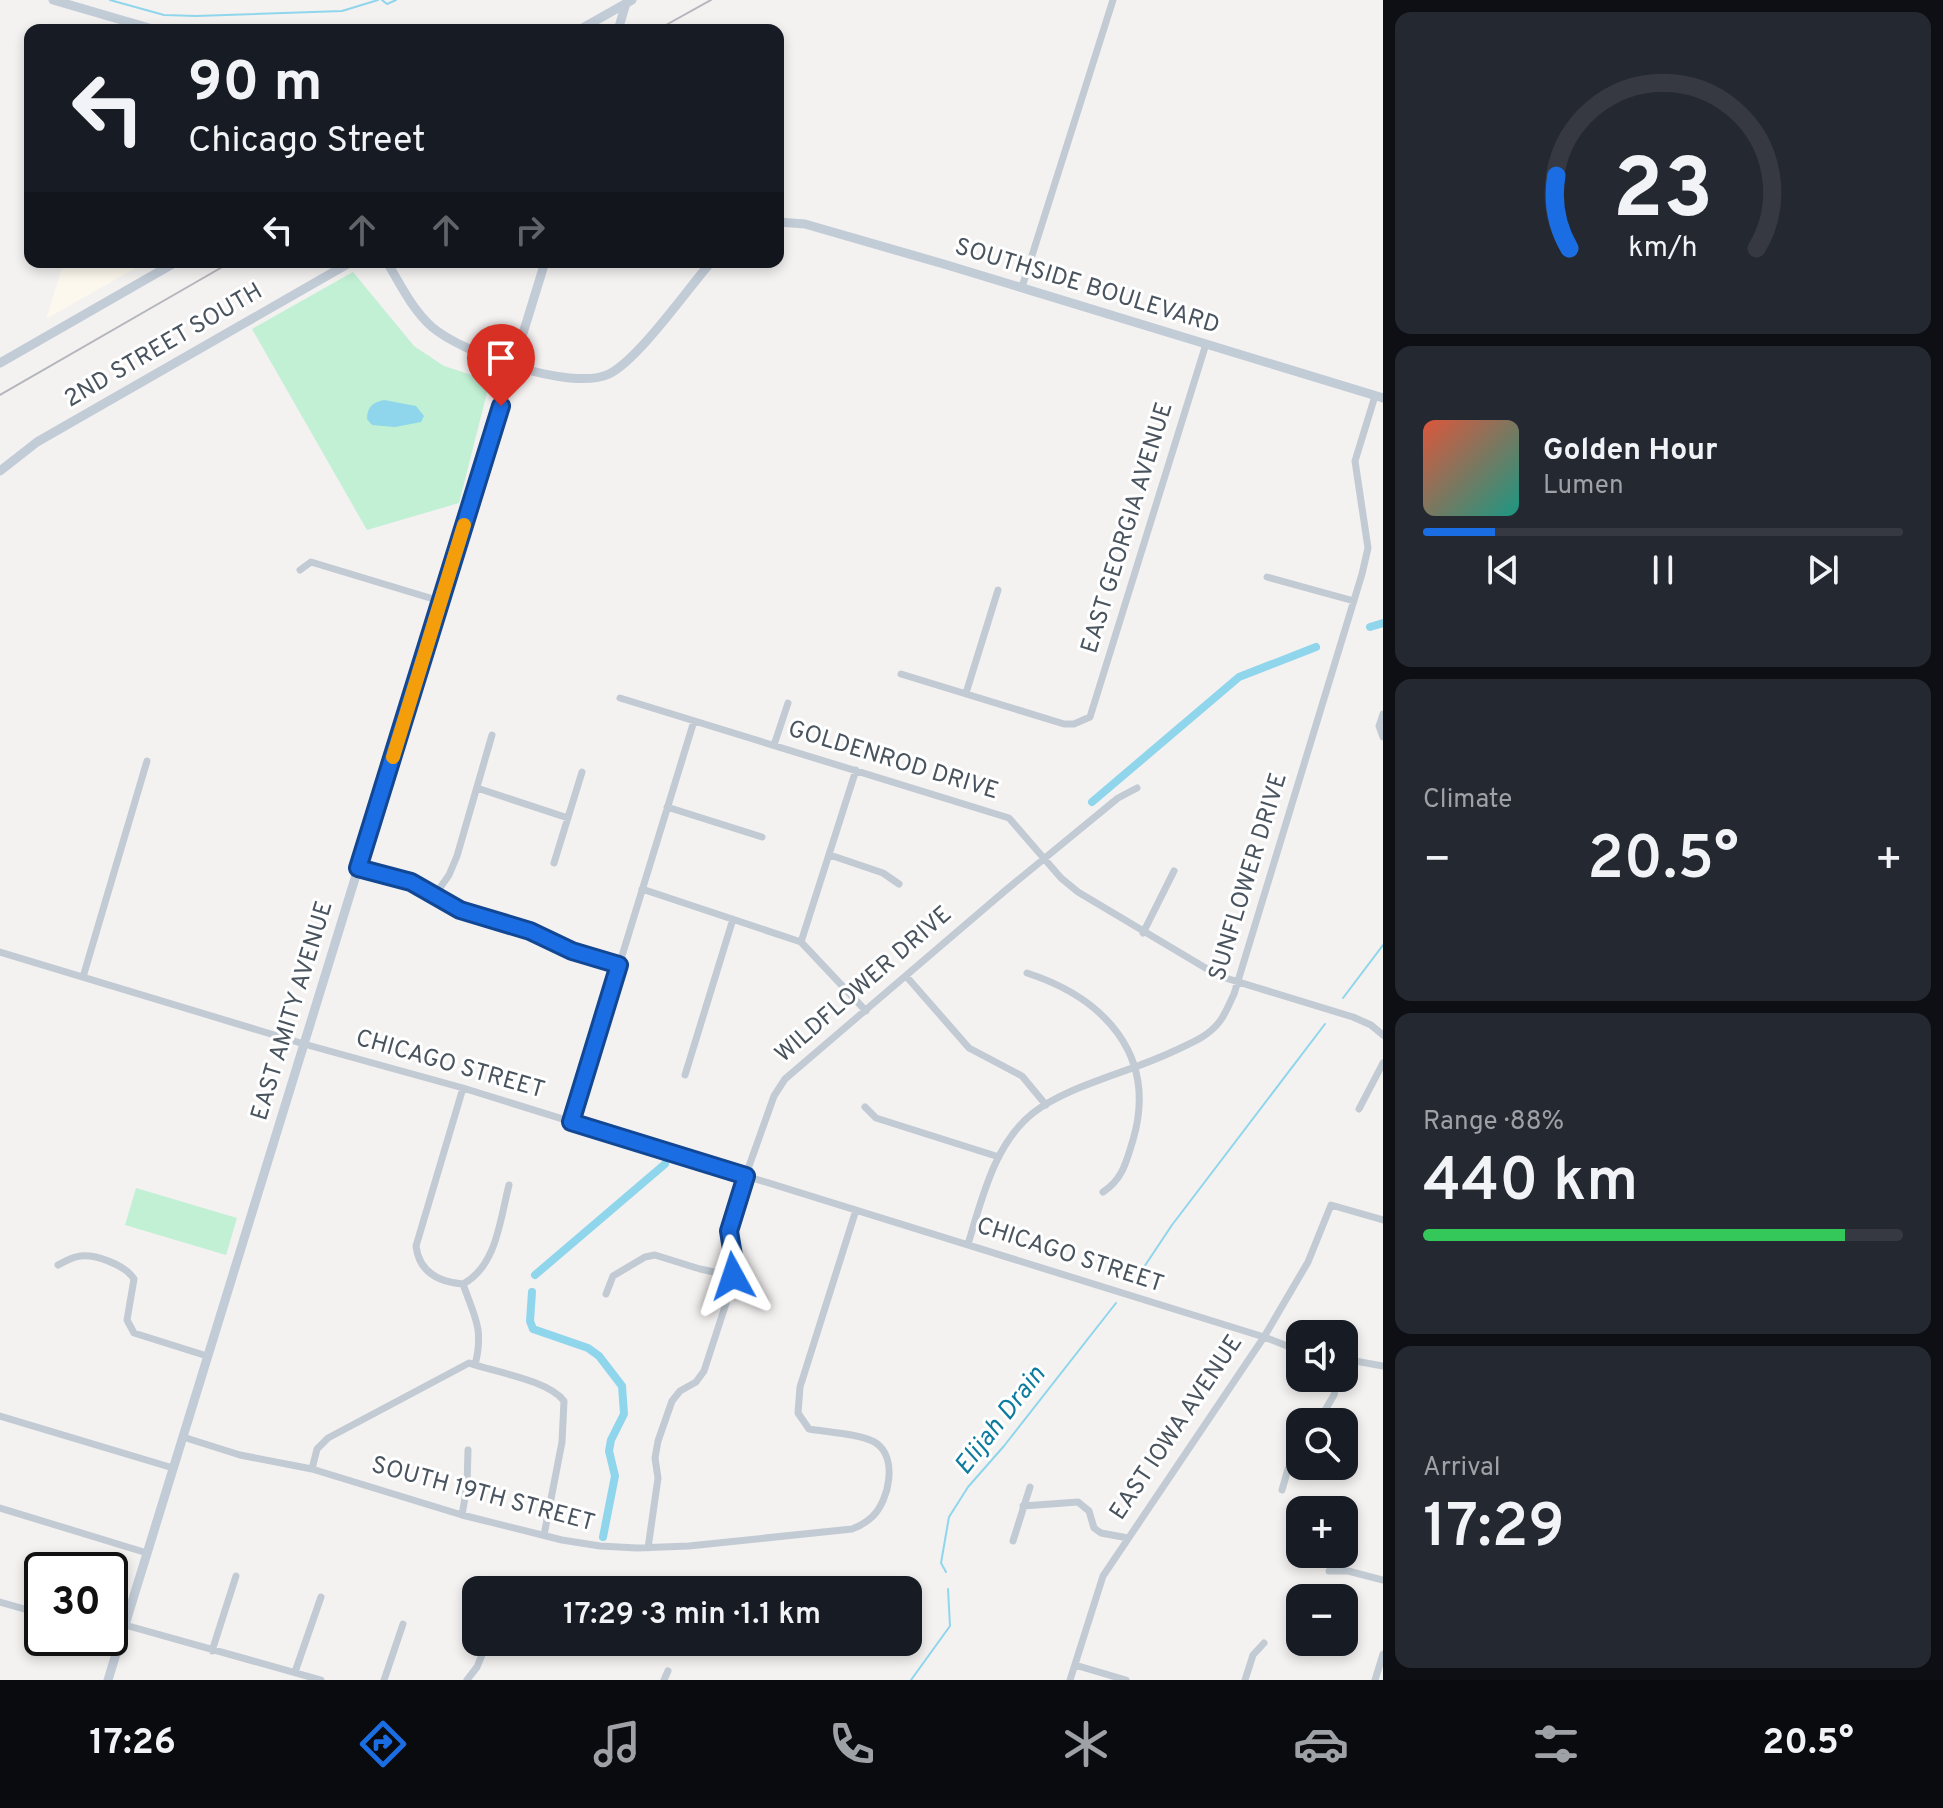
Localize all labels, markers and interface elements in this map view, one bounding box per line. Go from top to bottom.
text: 90 m [188,50,323,120]
icon: left [56,56,160,160]
text: Chicago Street [188,119,426,165]
text: 23 [1613,141,1713,246]
icon: left [256,208,300,252]
icon: ahead [340,208,384,252]
icon: ahead [424,208,468,252]
icon: right [508,208,552,252]
text: km/h [1628,231,1698,267]
street label: SOUTHSIDE BOULEVARD [951,232,1223,342]
street label: 2ND STREET SOUTH [60,277,268,415]
pin [467,324,535,406]
icon: arrive [479,336,523,380]
street label: EAST GEORGIA AVENUE [1076,399,1180,657]
text: Golden Hour [1543,433,1717,470]
text: Lumen [1543,470,1624,503]
icon: previous [1481,548,1525,592]
icon: pause [1641,548,1685,592]
icon: next [1801,548,1845,592]
street label: GOLDENROD DRIVE [784,715,1002,807]
street label: SUNFLOWER DRIVE [1203,769,1295,985]
text: Climate [1423,784,1512,817]
text: 20.5° [1587,824,1739,900]
text: − [1423,834,1451,890]
text: + [1875,834,1903,890]
street label: EAST AMITY AVENUE [245,898,341,1124]
street label: WILDFLOWER DRIVE [770,900,958,1070]
street label: CHICAGO STREET [352,1024,548,1106]
text: Range · 88% [1423,1106,1564,1139]
text: 440 km [1423,1146,1638,1222]
street label: CHICAGO STREET [973,1212,1167,1300]
position arrow [691,1234,775,1318]
map controls [1286,1320,1358,1656]
button: sound [1286,1320,1358,1392]
street label: EAST IOWA AVENUE [1104,1330,1250,1526]
water label: Elijah Drain [948,1360,1054,1482]
button: search [1286,1408,1358,1480]
street label: SOUTH 19TH STREET [368,1451,598,1539]
text: Arrival [1423,1452,1501,1485]
text: 17:29 [1423,1492,1565,1568]
button: + [1286,1496,1358,1568]
speed limit sign: 30 [24,1552,128,1656]
button: − [1286,1584,1358,1656]
text: 17:29 · 3 min · 1.1 km [563,1597,821,1634]
icon: directions [355,1716,411,1772]
icon: music [589,1716,645,1772]
icon: phone [824,1716,880,1772]
icon: climate [1058,1716,1114,1772]
icon: car [1293,1716,1349,1772]
icon: filters [1528,1716,1584,1772]
text: 17:26 [89,1721,176,1767]
text: 20.5° [1762,1721,1854,1767]

